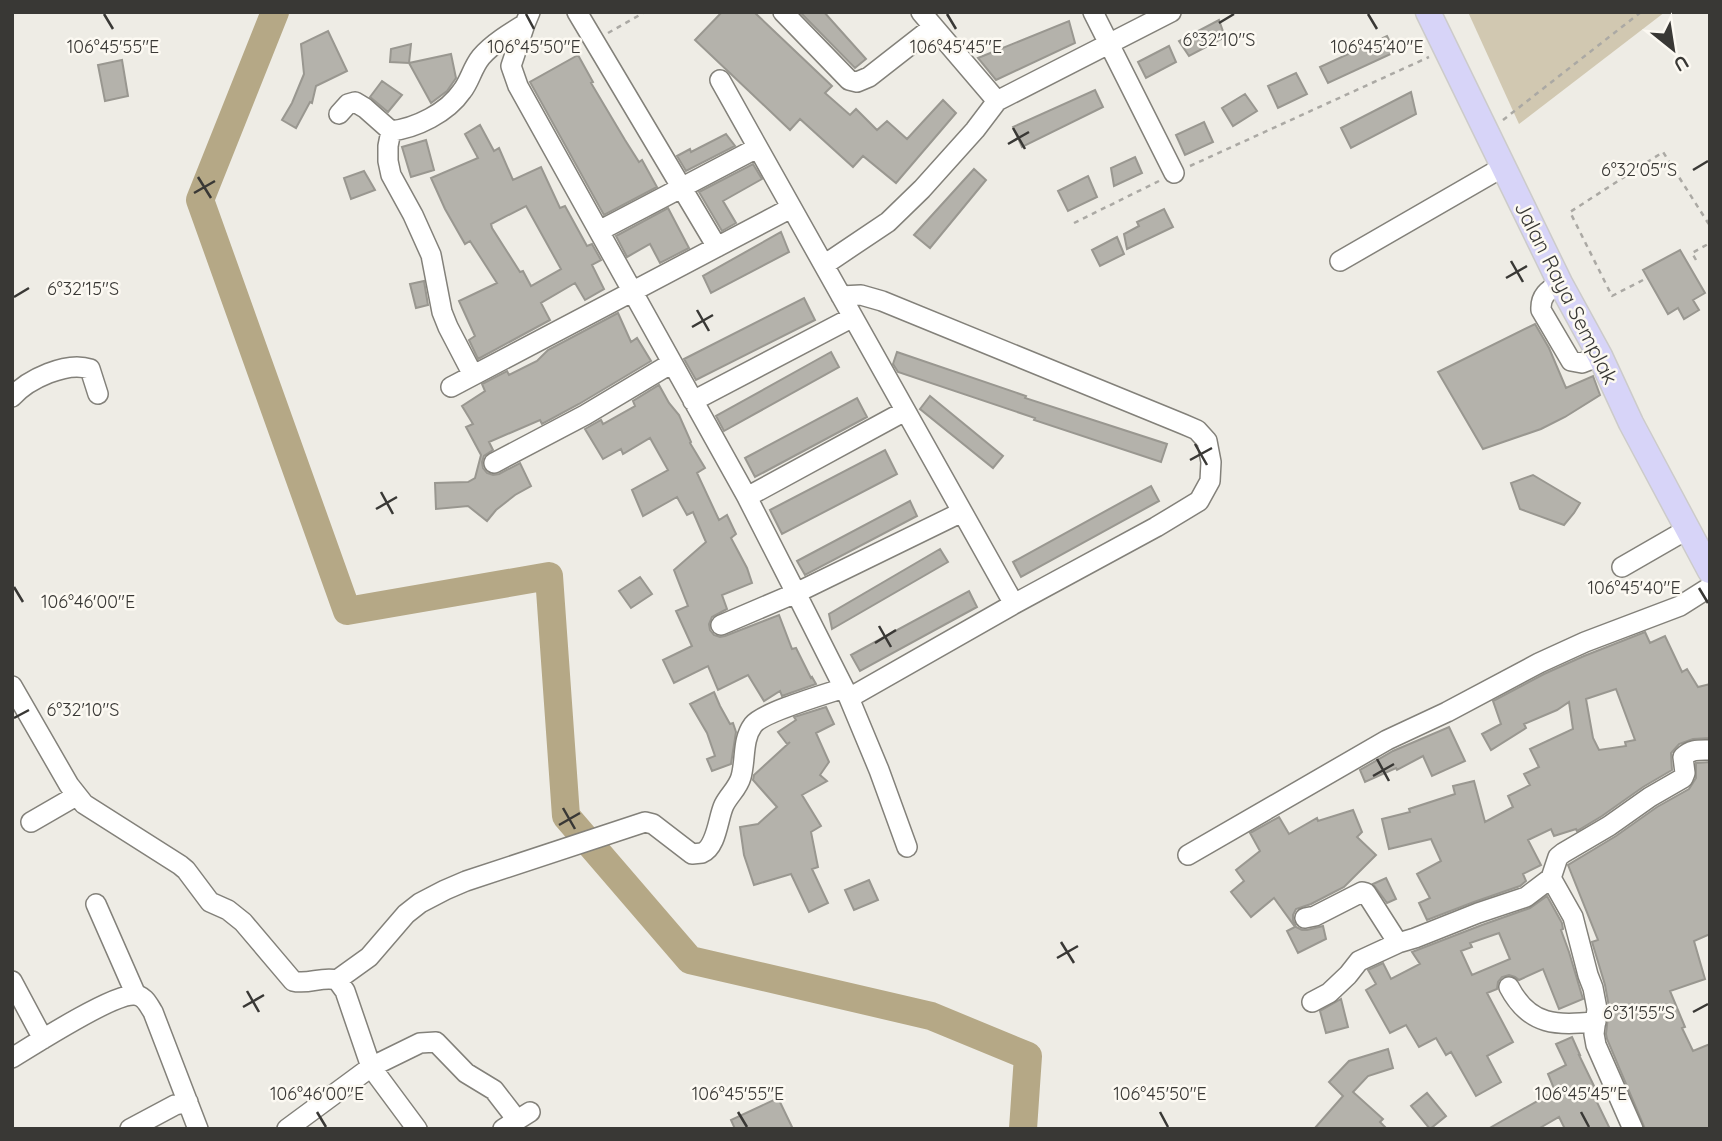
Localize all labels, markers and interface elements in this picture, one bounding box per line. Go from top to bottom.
north arrow [1638,14,1708,84]
text: 6°32'10"S [1183,28,1255,51]
text: 106°45'55"E [67,35,159,58]
text: 106°45'50"E [487,35,581,58]
text: 106°45'45"E [910,35,1002,58]
text: 106°45'40"E [1330,35,1424,58]
text: U [1670,50,1693,77]
text: 6°32'05"S [1601,158,1677,181]
street label: Jalan Raya Semplak [1510,197,1624,388]
text: 6°32'15"S [47,277,119,300]
text: 106°45'40"E [1587,576,1681,599]
text: 106°46'00"E [41,590,135,613]
text: 6°32'10"S [47,698,119,721]
text: 6°31'55"S [1603,1001,1675,1024]
text: 106°46'00"E [270,1082,364,1105]
text: 106°45'55"E [692,1082,784,1105]
text: 106°45'50"E [1113,1082,1207,1105]
text: 106°45'45"E [1535,1082,1627,1105]

